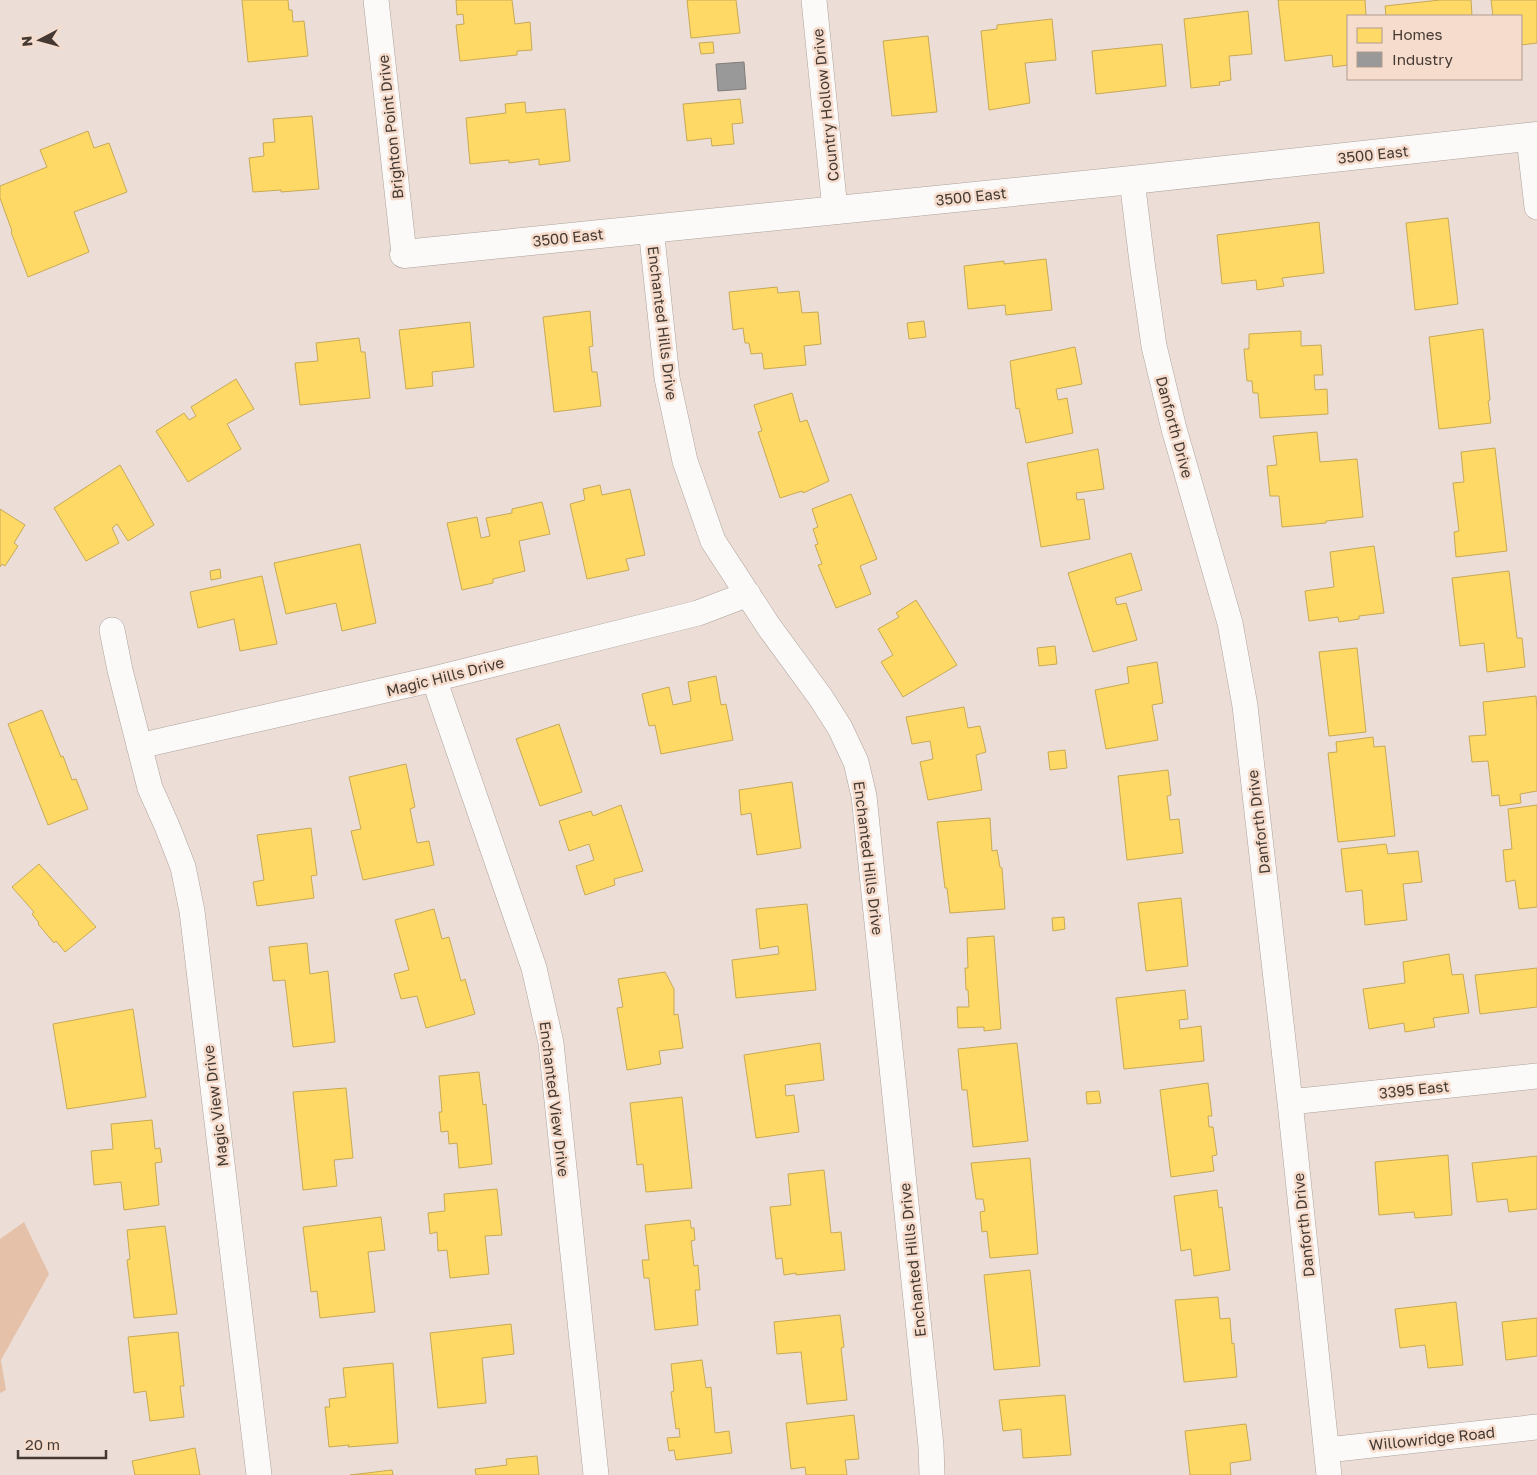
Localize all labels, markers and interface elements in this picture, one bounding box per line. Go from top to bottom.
north arrow [15,15,65,65]
legend [1347,15,1522,80]
text: Homes [1392,25,1442,43]
street label: Country Hollow Drive [808,27,842,182]
text: N [18,35,36,48]
text: Industry [1392,50,1453,68]
street label: Brighton Point Drive [373,54,407,200]
street label: 3500 East [1337,141,1409,167]
street label: 3500 East [935,183,1007,209]
street label: 3500 East [532,224,604,250]
street label: Enchanted Hills Drive [645,245,681,401]
street label: Danforth Drive [1153,374,1197,480]
street label: Magic Hills Drive [384,653,506,699]
street label: Danforth Drive [1243,769,1273,875]
street label: Enchanted Hills Drive [851,780,887,936]
street label: Enchanted View Drive [537,1020,574,1178]
street label: Magic View Drive [199,1044,231,1168]
street label: 3395 East [1378,1076,1450,1102]
street label: Danforth Drive [1289,1172,1317,1278]
street label: Enchanted Hills Drive [895,1182,929,1338]
street label: Willowridge Road [1368,1422,1496,1454]
scale bar [18,1428,105,1460]
text: 20 m [25,1435,60,1453]

